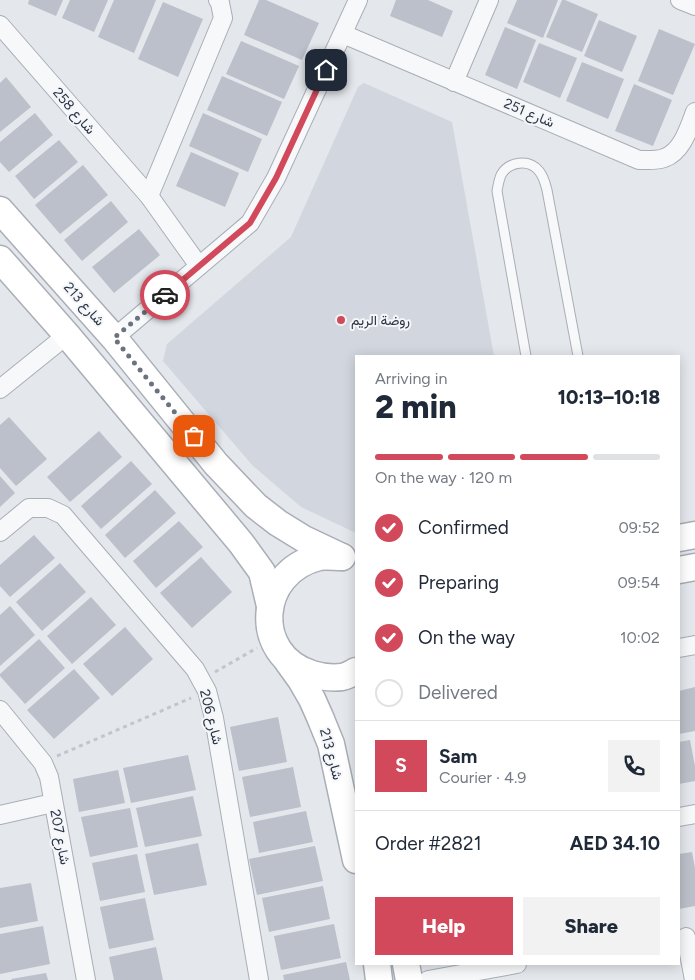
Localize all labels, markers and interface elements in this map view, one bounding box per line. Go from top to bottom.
pin [305,49,347,91]
icon: home [312,56,340,84]
street label: شارع 258 [48,84,99,139]
street label: شارع 251 [500,95,557,133]
courier [140,270,190,320]
street label: شارع 213 [59,279,108,331]
icon: car [151,281,179,309]
place label: روضة الريم [351,312,410,329]
marker: روضة الريم [335,314,347,326]
text: Arriving in [375,369,447,388]
text: 10:13–10:18 [558,386,660,409]
text: 2 min [375,388,457,426]
pin [173,415,215,457]
icon: bag [180,422,208,450]
text: On the way · 120 m [375,468,512,487]
icon: check [375,514,403,542]
text: Confirmed [418,516,509,539]
text: 09:52 [618,518,660,537]
icon: check [375,569,403,597]
text: Preparing [418,571,499,594]
text: 09:54 [618,573,660,592]
icon: check [375,624,403,652]
text: On the way [418,626,515,649]
text: 10:02 [620,628,660,647]
text: Delivered [418,681,498,704]
street label: شارع 206 [194,688,226,747]
street label: شارع 213 [314,726,346,782]
button: phone [608,740,660,792]
text: Sam [439,745,477,768]
text: S [395,754,407,777]
text: Courier · 4.9 [439,768,526,787]
street label: شارع 207 [44,808,74,866]
text: Order #2821 [375,832,482,855]
text: AED 34.10 [570,832,660,855]
button: Help [375,897,513,955]
button: Share [523,897,660,955]

